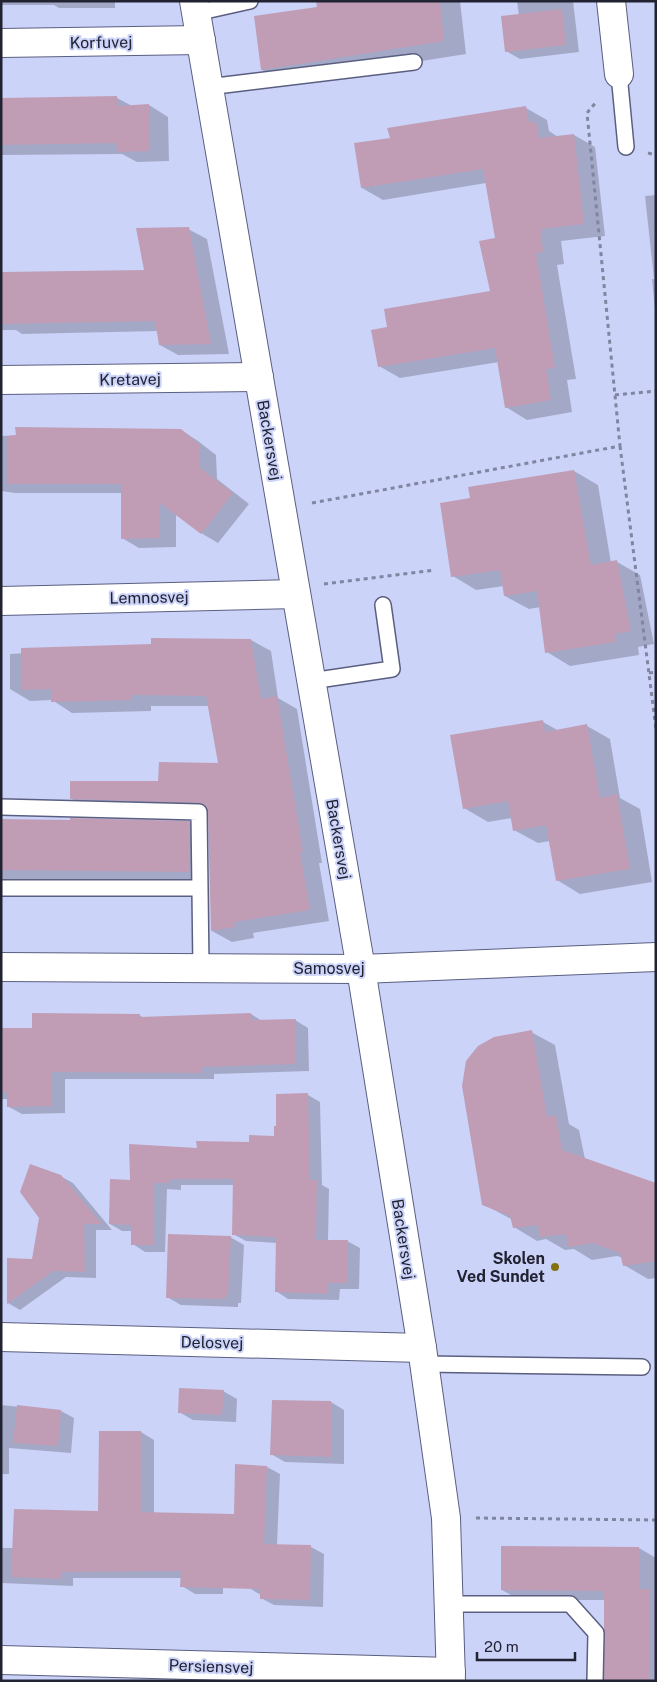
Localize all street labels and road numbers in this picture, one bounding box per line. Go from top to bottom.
street label: Korfuvej [69,32,133,53]
street label: Kretavej [99,369,161,390]
street label: Backersvej [253,398,286,482]
street label: Lemnosvej [109,587,189,608]
street label: Backersvej [322,797,355,881]
street label: Samosvej [293,959,365,978]
street label: Backersvej [388,1197,419,1281]
street label: Delosvej [180,1332,244,1353]
street label: Persiensvej [168,1656,254,1677]

